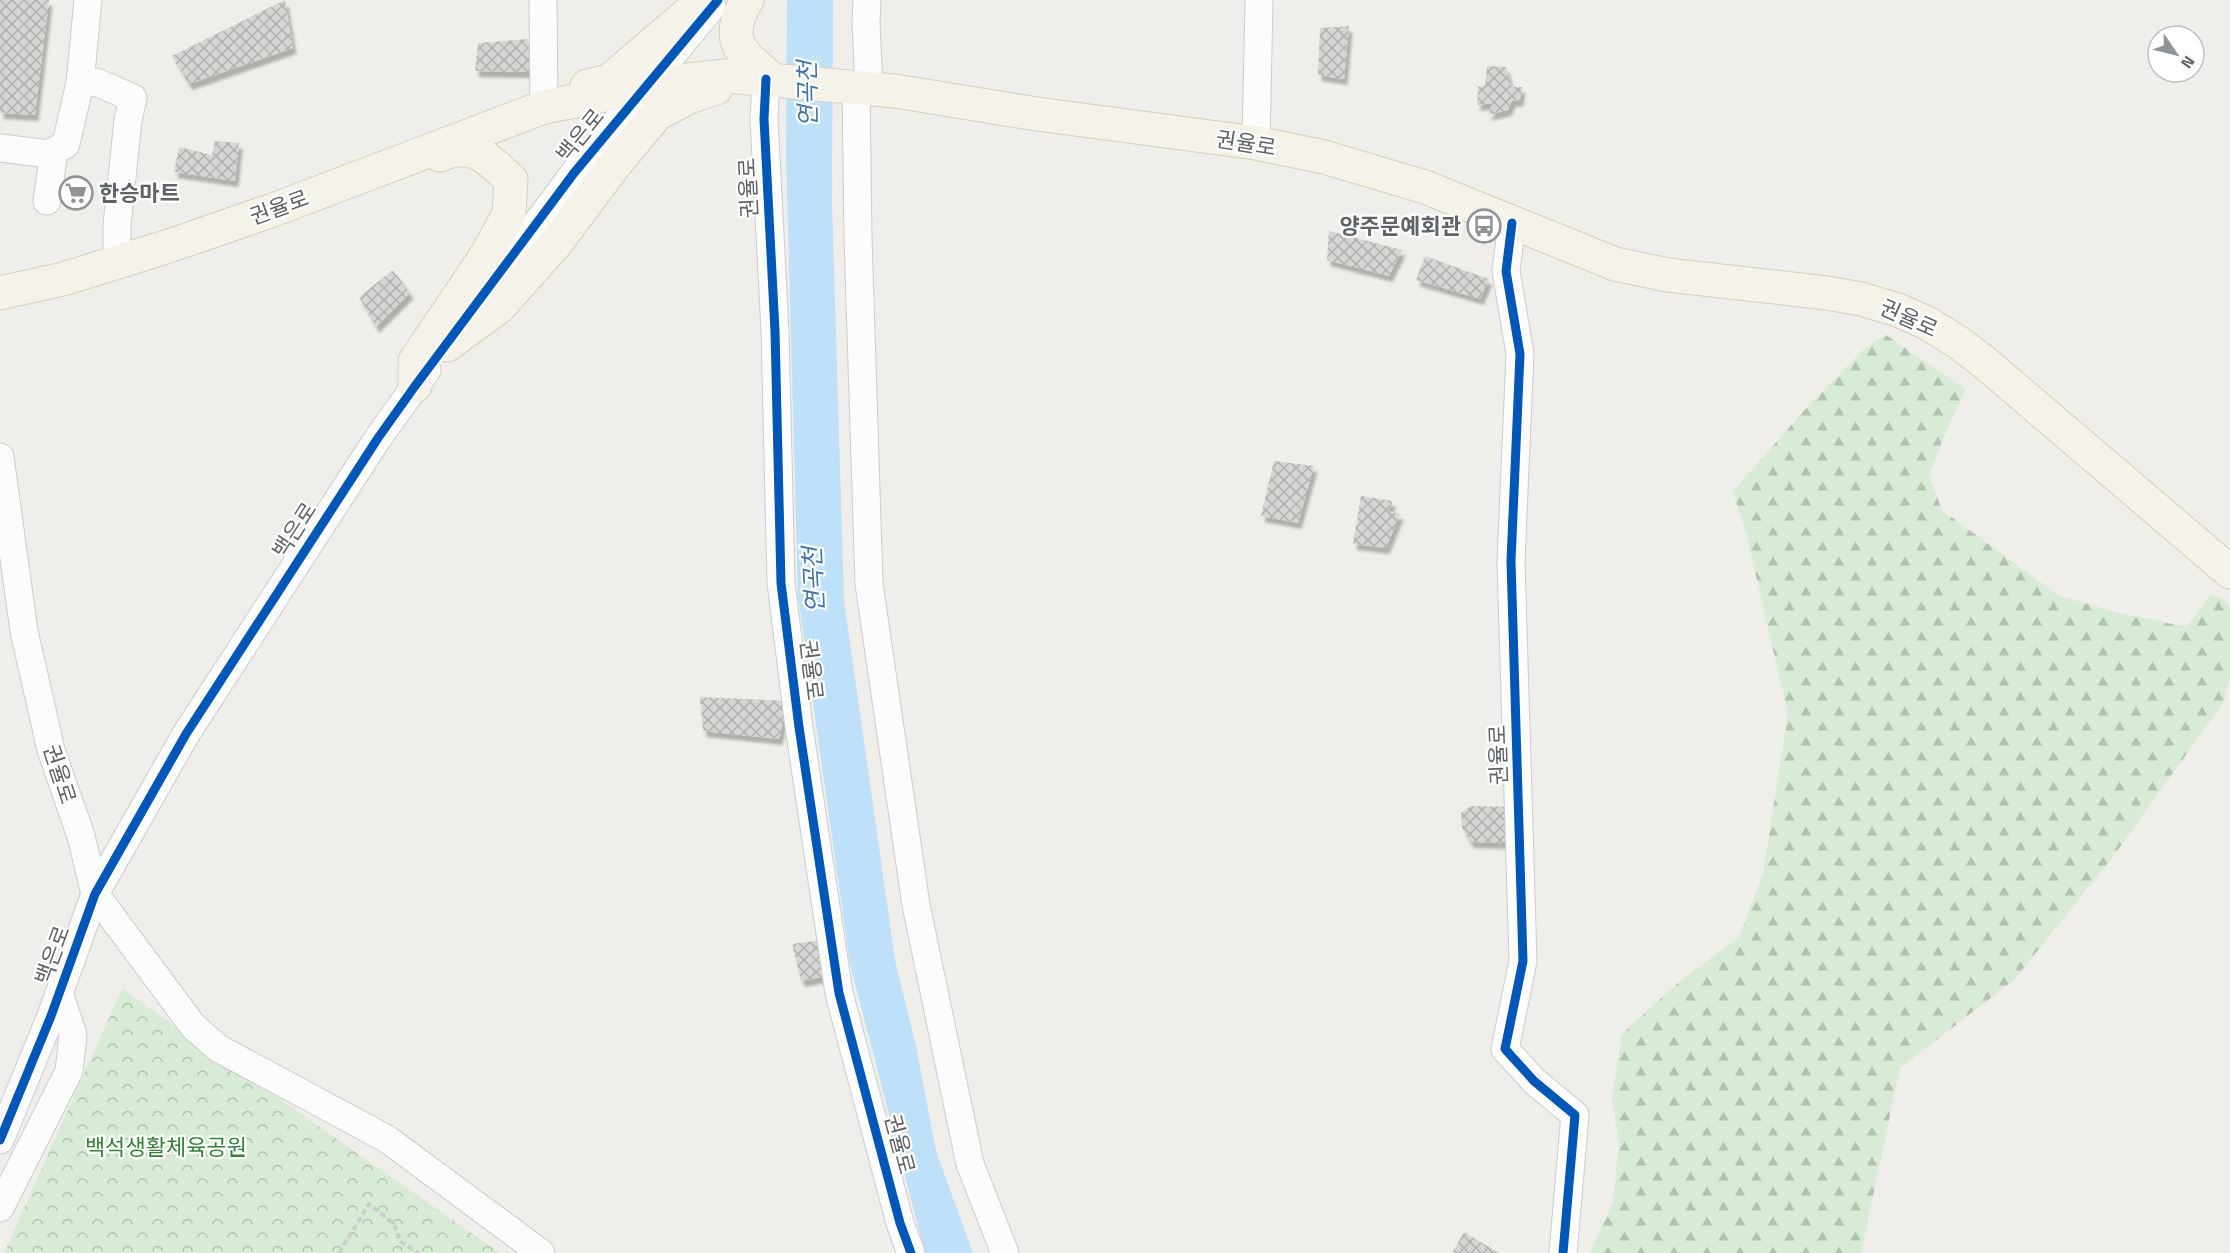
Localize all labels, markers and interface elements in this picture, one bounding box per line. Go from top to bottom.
north arrow [2146,24,2206,84]
text: N [2175,51,2201,74]
water label: 연곡천 [788,58,826,127]
street label: 백은로 [548,101,612,169]
street label: 권율로 [1213,121,1279,165]
street label: 권율로 [729,157,767,219]
supermarket icon: 한승마트 [58,175,94,211]
place label: 한승마트 [99,176,180,210]
street label: 권율로 [245,181,313,233]
bus stop icon: 양주문예회관 [1466,208,1502,244]
place label: 양주문예회관 [1340,209,1461,243]
street label: 권율로 [1874,290,1944,346]
street label: 백은로 [263,495,325,565]
water label: 연곡천 [793,543,833,614]
street label: 권율로 [791,638,833,702]
street label: 권율로 [1480,724,1516,786]
street label: 권율로 [34,740,86,808]
street label: 백은로 [26,921,78,989]
street label: 권율로 [876,1110,924,1178]
park label: 백석생활체육공원 [85,1130,247,1164]

